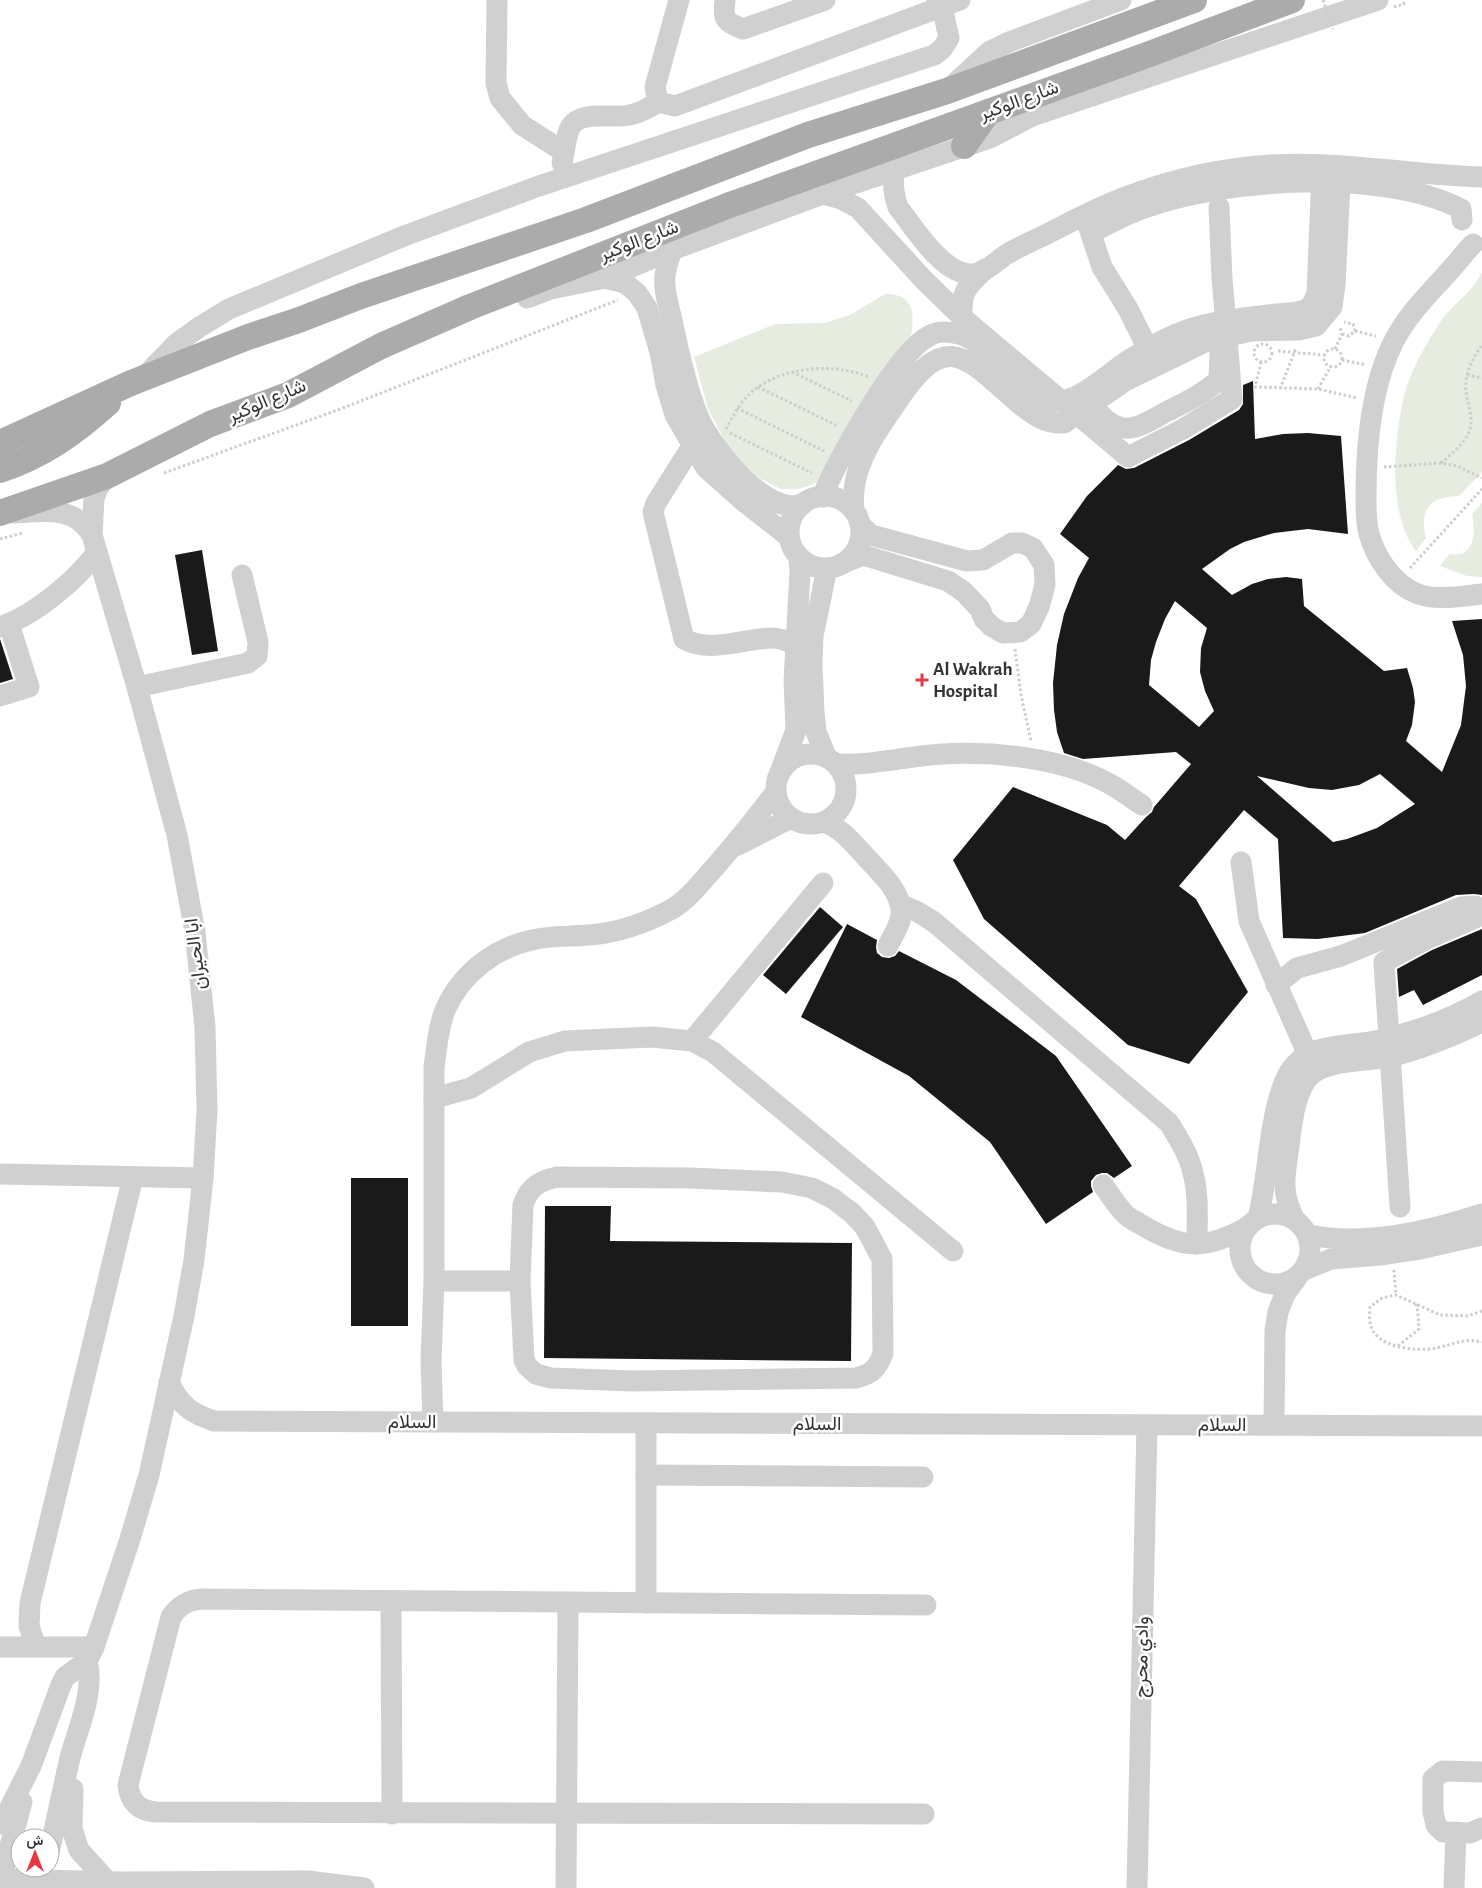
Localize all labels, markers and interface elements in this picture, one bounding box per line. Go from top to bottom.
street label: شارع الوكير [976,78,1062,126]
street label: شارع الوكير [596,217,682,267]
street label: شارع الوكير [224,376,310,428]
place label: Al Wakrah Hospital [933,660,1013,701]
marker: Al Wakrah Hospital [915,673,929,687]
street label: ابا الحيران [182,917,211,991]
street label: السلام [388,1413,436,1434]
street label: السلام [793,1415,841,1436]
street label: السلام [1198,1416,1246,1437]
street label: وادي محرج [1132,1616,1157,1698]
north arrow [10,1828,60,1878]
text: ش [27,1834,44,1849]

